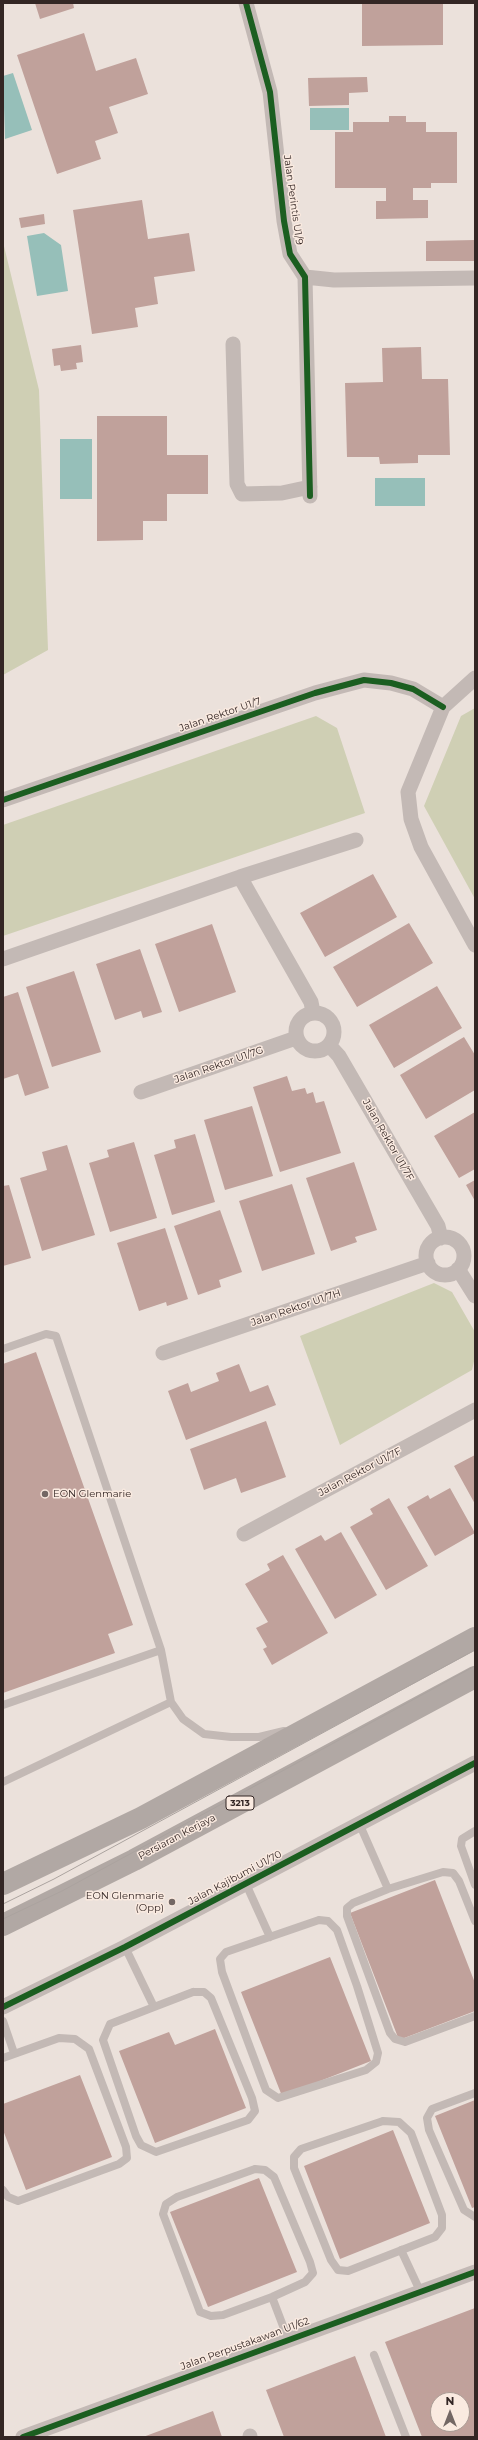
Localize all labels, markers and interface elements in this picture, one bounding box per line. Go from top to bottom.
street label: Jalan Perintis U1/9 [281,154,305,246]
street label: Jalan Rektor U1/7 [177,695,263,735]
street label: Jalan Rektor U1/7G [173,1044,265,1086]
street label: Jalan Rektor U1/7F [360,1097,416,1183]
street label: Jalan Rektor U1/7H [250,1287,342,1329]
street label: Jalan Rektor U1/7F [317,1445,403,1499]
place label: EON Glenmarie [53,1488,131,1500]
marker: EON Glenmarie [40,1489,50,1499]
road number: 3213 [226,1796,254,1810]
street label: Persiaran Kerjaya [136,1812,218,1862]
street label: Jalan Kajibumi U1/70 [186,1848,284,1908]
place label: EON Glenmarie (Opp) [86,1890,164,1914]
marker: EON Glenmarie (Opp) [167,1897,177,1907]
street label: Jalan Perpustakawan U1/62 [179,2315,311,2373]
north arrow [430,2392,470,2432]
text: N [446,2394,454,2408]

